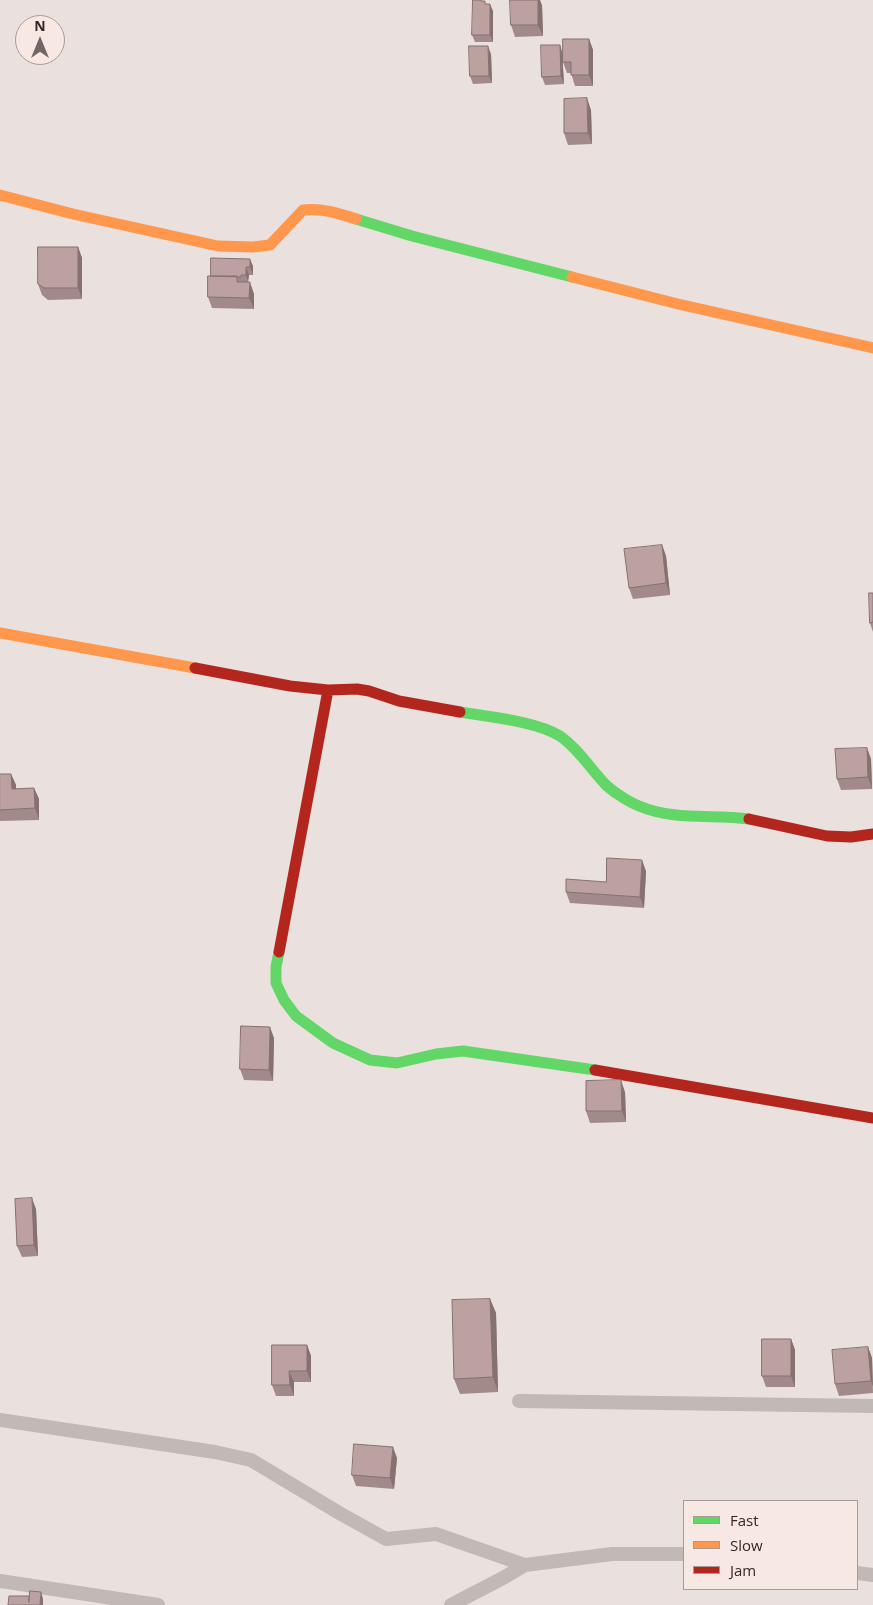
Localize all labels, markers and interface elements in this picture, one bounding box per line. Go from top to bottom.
north arrow [15,15,65,65]
text: N [34,16,46,35]
legend [683,1500,858,1590]
text: Fast [730,1510,759,1530]
text: Slow [730,1535,763,1555]
text: Jam [730,1560,756,1580]

